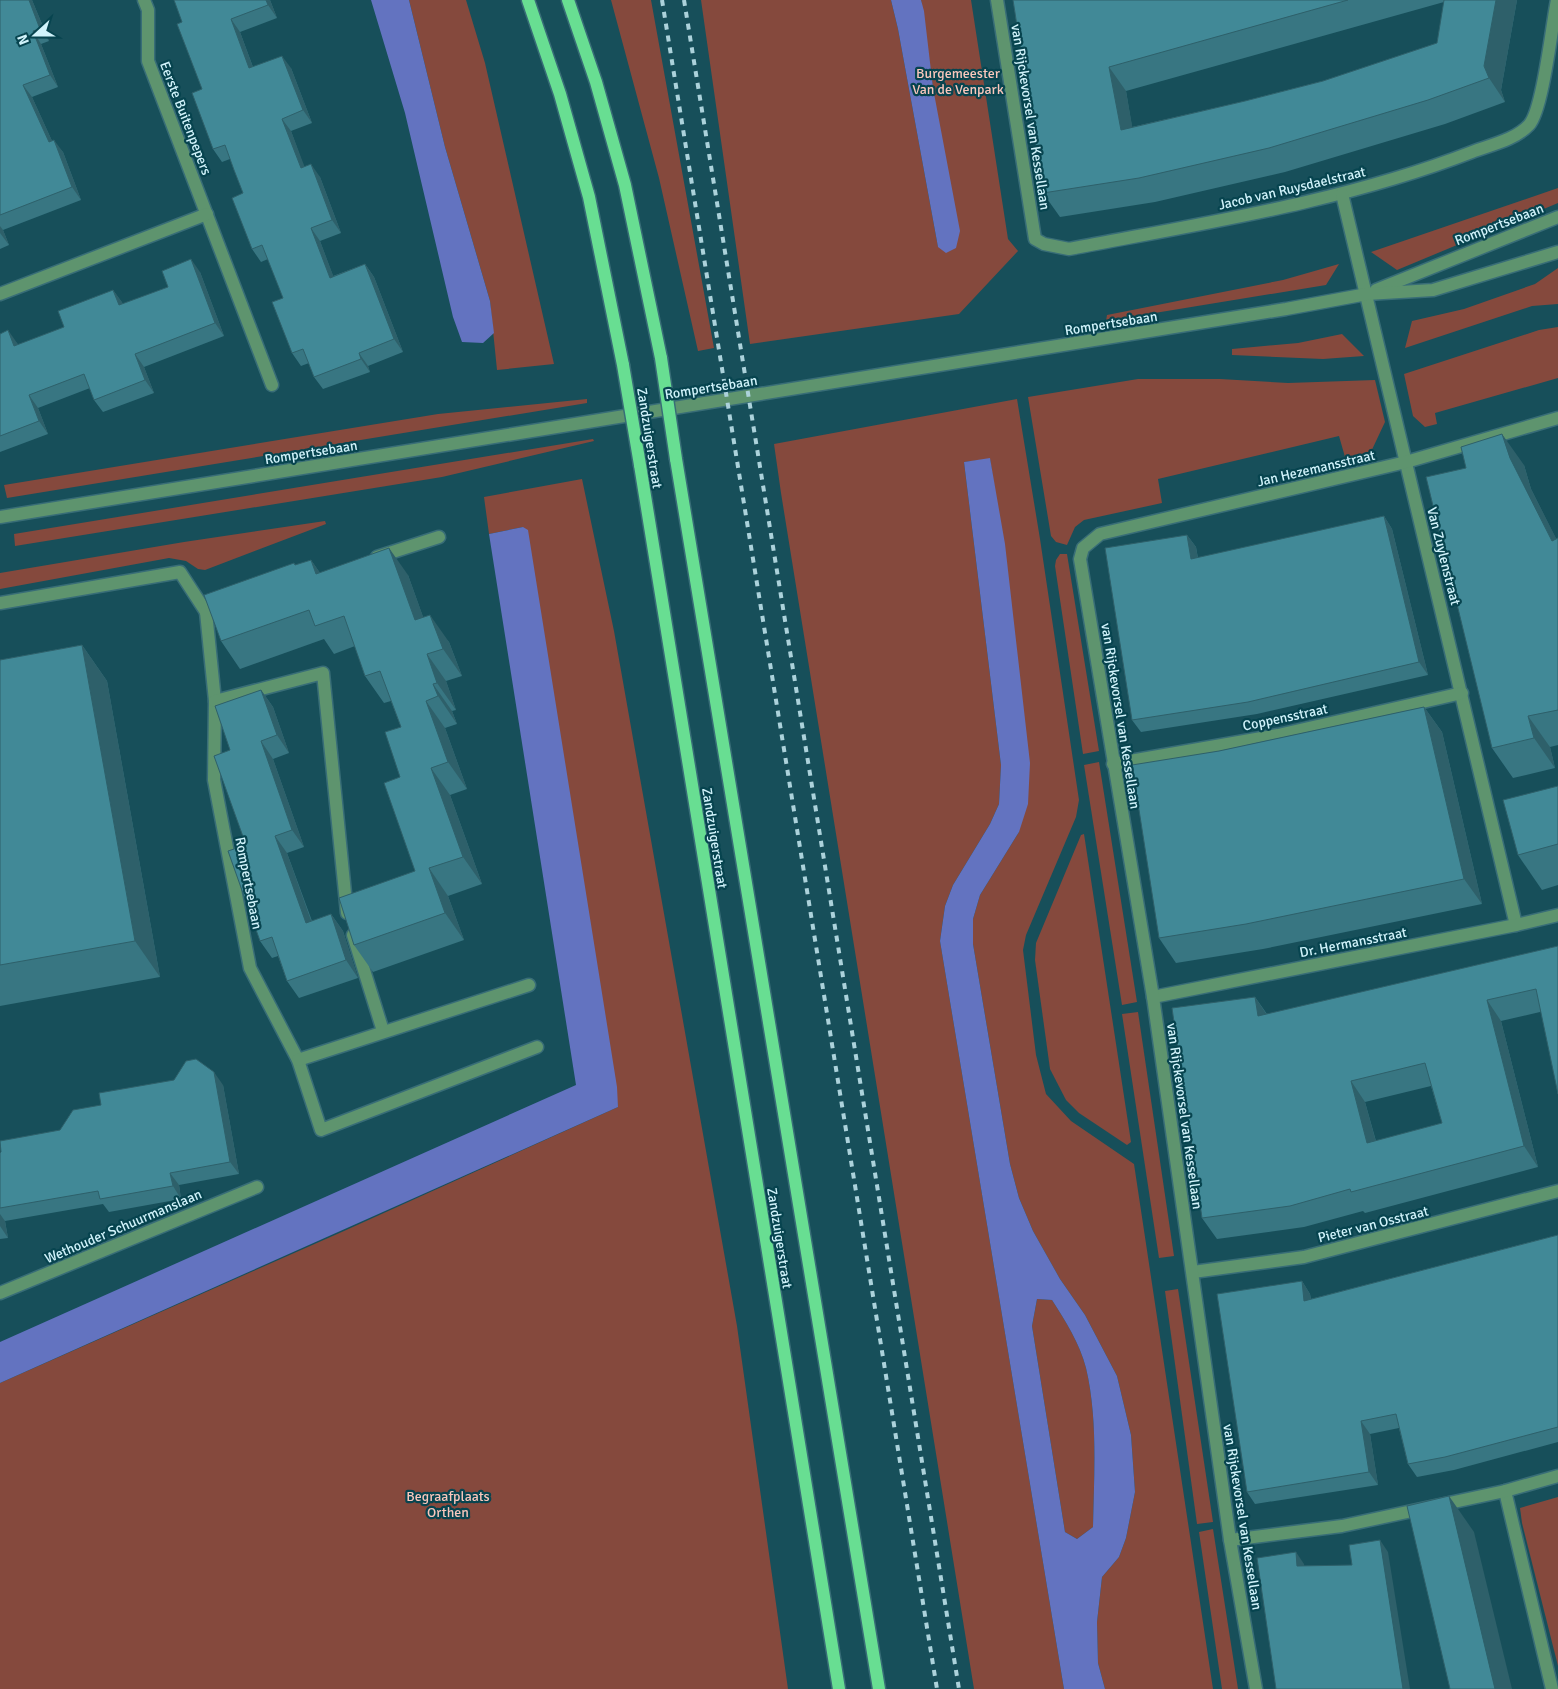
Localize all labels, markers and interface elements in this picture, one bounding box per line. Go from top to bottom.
north arrow [10,10,60,60]
street label: van Rijckevorsel van Kessellaan [1007,23,1054,211]
text: N [14,32,33,47]
street label: Eerste Buitenpepers [156,59,215,177]
park label: Burgemeester Van de Venpark [912,65,1004,98]
street label: Jacob van Ruysdaelstraat [1217,163,1367,214]
street label: Rompertsebaan [1452,200,1546,249]
street label: Rompertsebaan [1063,308,1159,339]
street label: Rompertsebaan [663,372,759,403]
street label: Zandzuigerstraat [633,386,666,490]
street label: Rompertsebaan [263,437,359,468]
street label: Jan Hezemansstraat [1256,447,1377,490]
street label: Van Zuylenstraat [1423,505,1464,607]
street label: van Rijckevorsel van Kessellaan [1097,622,1144,810]
street label: Coppensstraat [1241,700,1329,735]
street label: Zandzuigerstraat [698,786,731,890]
street label: Rompertsebaan [231,835,266,931]
street label: Dr. Hermansstraat [1298,924,1408,961]
street label: van Rijckevorsel van Kessellaan [1163,1022,1206,1210]
street label: Wethouder Schuurmanslaan [42,1186,204,1267]
street label: Zandzuigerstraat [763,1186,796,1290]
street label: Pieter van Osstraat [1316,1203,1430,1246]
street label: van Rijckevorsel van Kessellaan [1219,1423,1266,1611]
park label: Begraafplaats Orthen [406,1488,490,1521]

